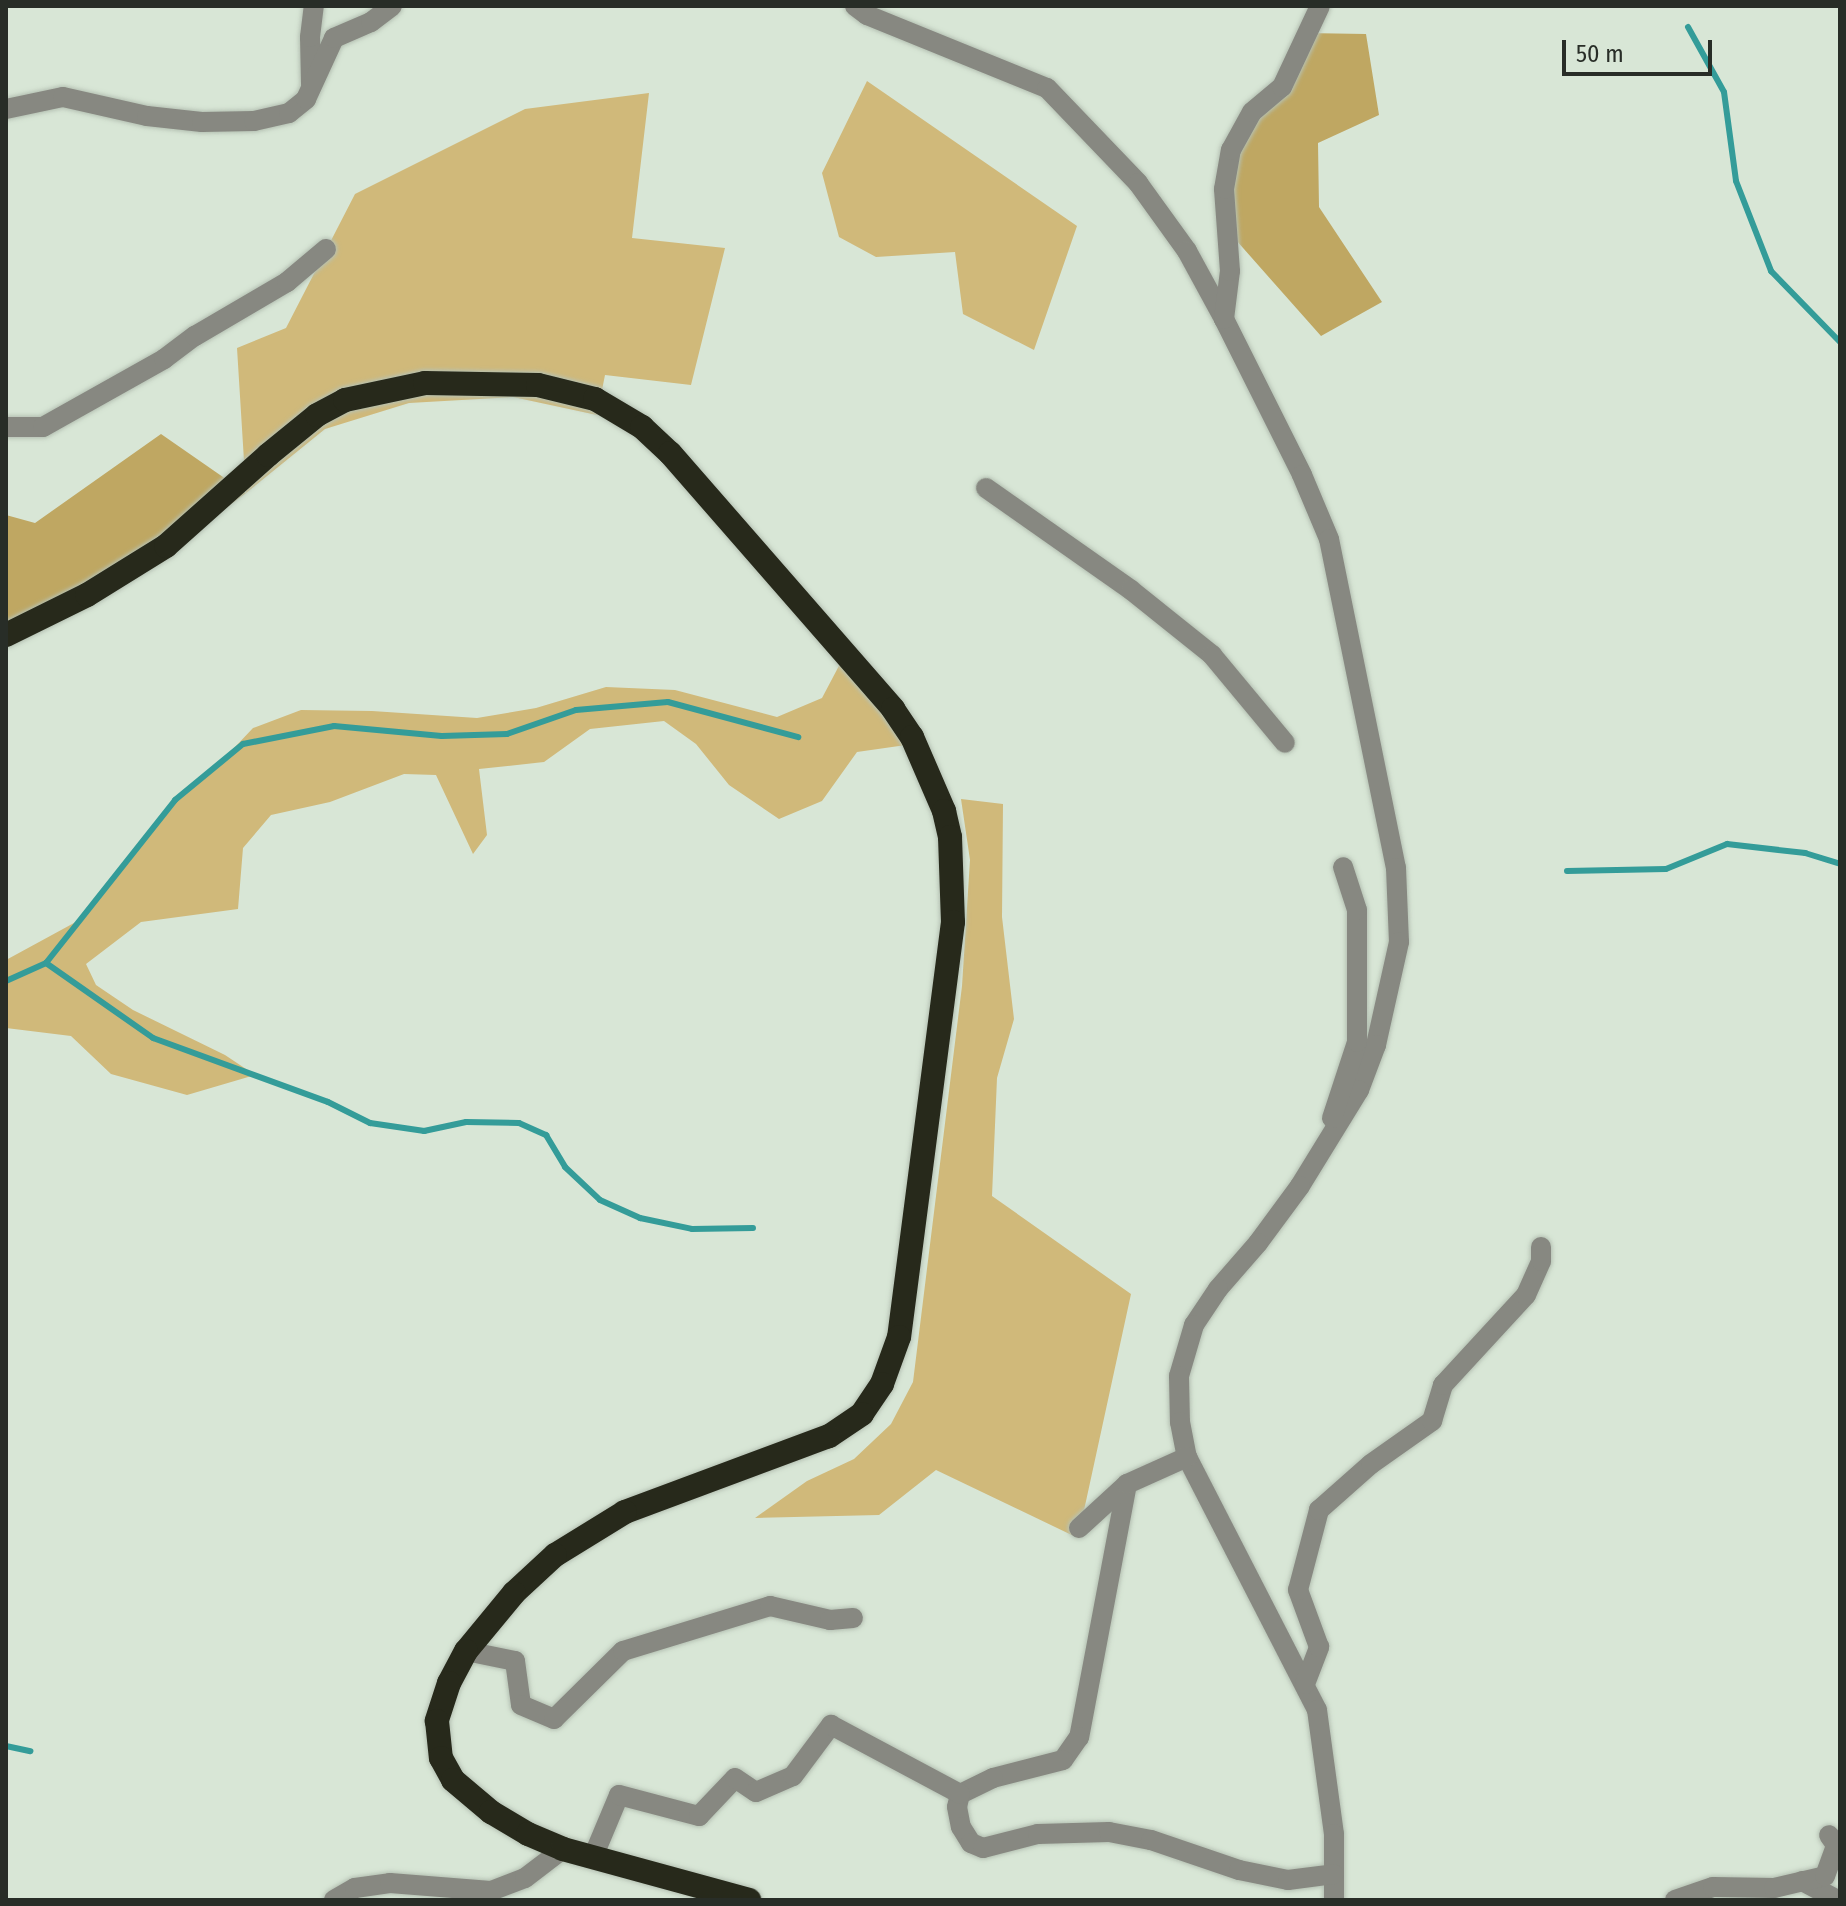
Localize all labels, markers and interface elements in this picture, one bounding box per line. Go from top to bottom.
scale bar [1566,24,1716,74]
text: 50 m [1576,40,1624,68]

